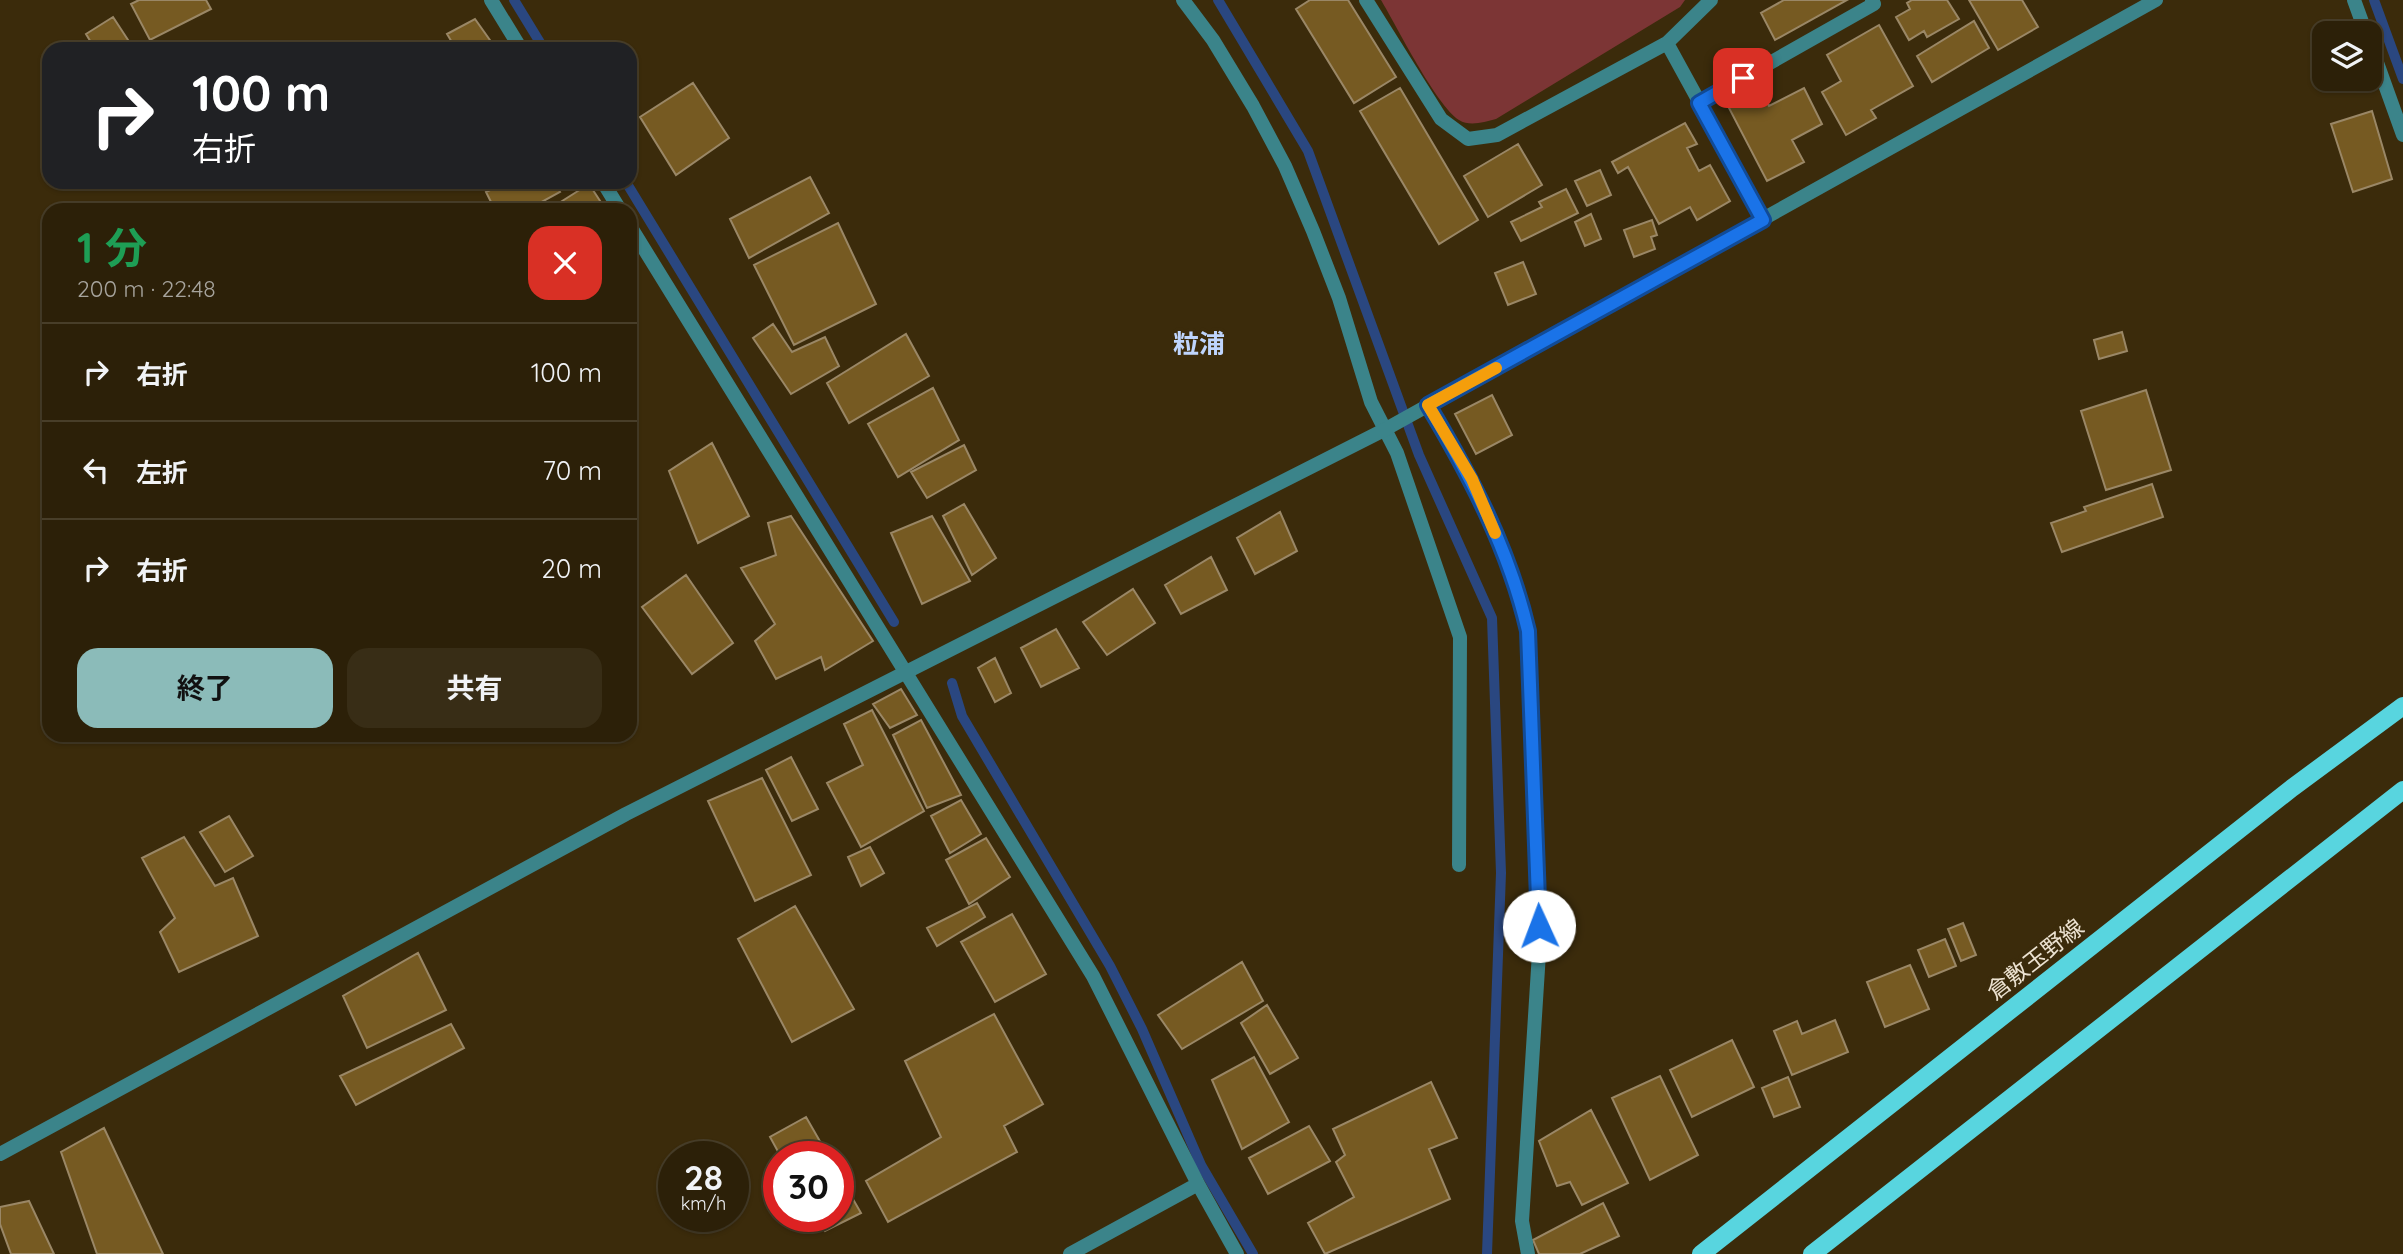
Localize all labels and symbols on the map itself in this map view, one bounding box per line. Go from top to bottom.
pin [1713,48,1773,108]
district label: 粒浦 [1173,327,1225,360]
position arrow [1502,889,1576,963]
street label: 倉敷玉野線 [1981,912,2089,1006]
speed limit sign: 30 [763,1141,854,1232]

